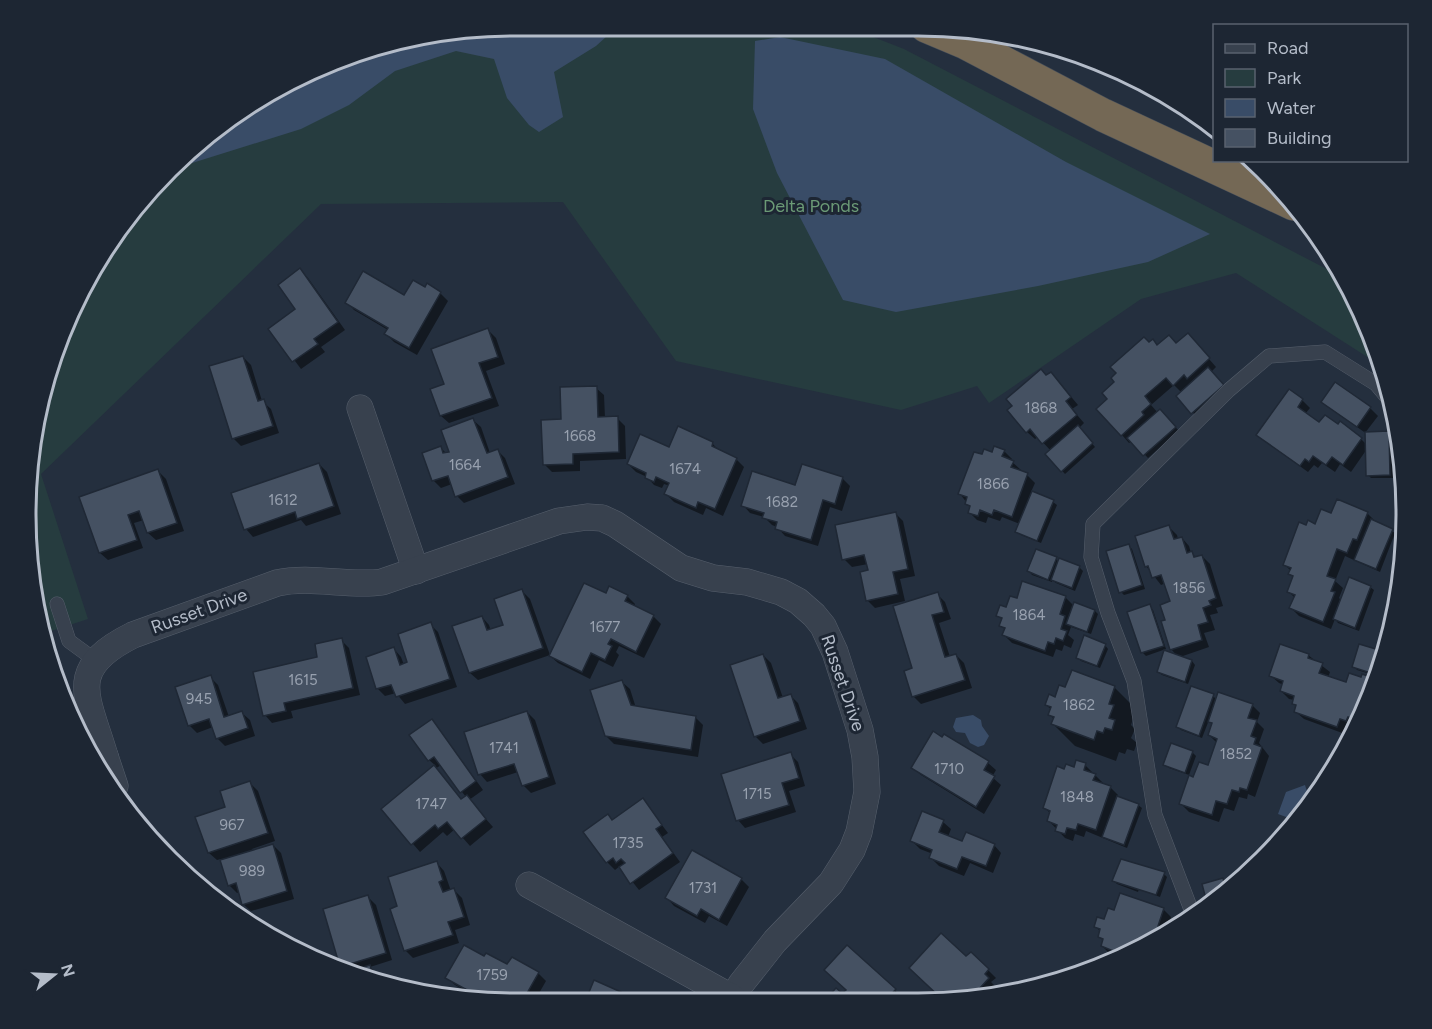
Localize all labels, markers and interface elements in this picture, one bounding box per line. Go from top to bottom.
legend [1213,24,1408,162]
text: Road [1267,37,1308,59]
text: Park [1267,67,1302,89]
text: Water [1267,97,1315,119]
text: Building [1267,127,1332,149]
park label: Delta Ponds [763,195,859,217]
house number: 1868 [1024,399,1058,417]
house number: 1668 [564,427,596,445]
house number: 1664 [449,456,481,474]
house number: 1674 [669,460,701,478]
house number: 1866 [977,475,1010,493]
house number: 1612 [268,491,298,509]
house number: 1682 [766,493,798,511]
house number: 1856 [1173,579,1206,597]
street label: Russet Drive [148,583,250,639]
house number: 1864 [1012,606,1046,624]
house number: 1677 [590,618,620,636]
street label: Russet Drive [816,632,870,734]
house number: 1615 [288,671,318,689]
house number: 945 [186,690,212,708]
house number: 1862 [1063,696,1095,714]
house number: 1741 [489,739,519,757]
house number: 1852 [1220,745,1252,763]
house number: 1710 [934,760,964,778]
house number: 1715 [742,785,772,803]
house number: 1848 [1060,788,1094,806]
house number: 1747 [415,795,447,813]
house number: 967 [219,816,245,834]
house number: 1735 [612,834,644,852]
house number: 989 [239,862,265,880]
house number: 1731 [689,879,717,897]
north arrow [24,945,84,1005]
text: N [57,962,79,979]
house number: 1759 [476,966,508,984]

